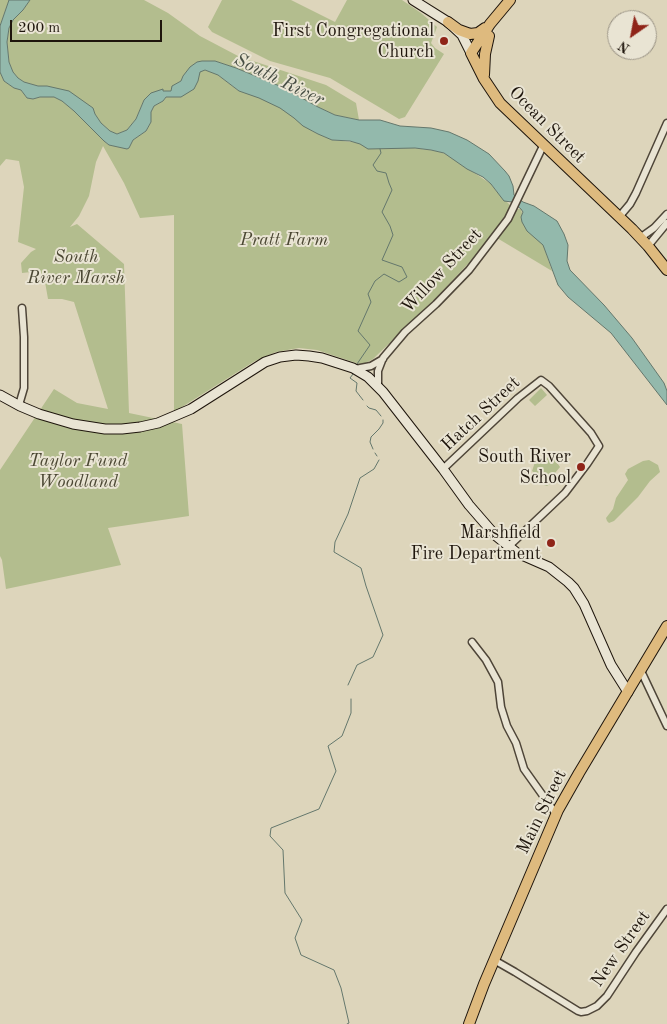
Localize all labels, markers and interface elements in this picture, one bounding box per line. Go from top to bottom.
scale bar [12,10,165,42]
north arrow [607,10,657,60]
place label: First Congregational Church [272,20,434,62]
text: 200 m [18,21,60,36]
marker: First Congregational Church [438,35,450,47]
text: N [616,38,633,56]
water label: South River [230,48,328,112]
street label: Ocean Street [504,82,590,168]
street label: Willow Street [397,224,487,318]
park label: Pratt Farm [240,229,328,251]
park label: South River Marsh [27,246,125,288]
street label: Hatch Street [437,372,525,456]
place label: South River School [478,446,571,488]
park label: Taylor Fund Woodland [29,450,127,492]
marker: South River School [575,461,587,473]
place label: Marshfield Fire Department [410,522,541,564]
marker: Marshfield Fire Department [545,537,557,549]
street label: Main Street [512,766,572,858]
street label: New Street [587,906,655,992]

